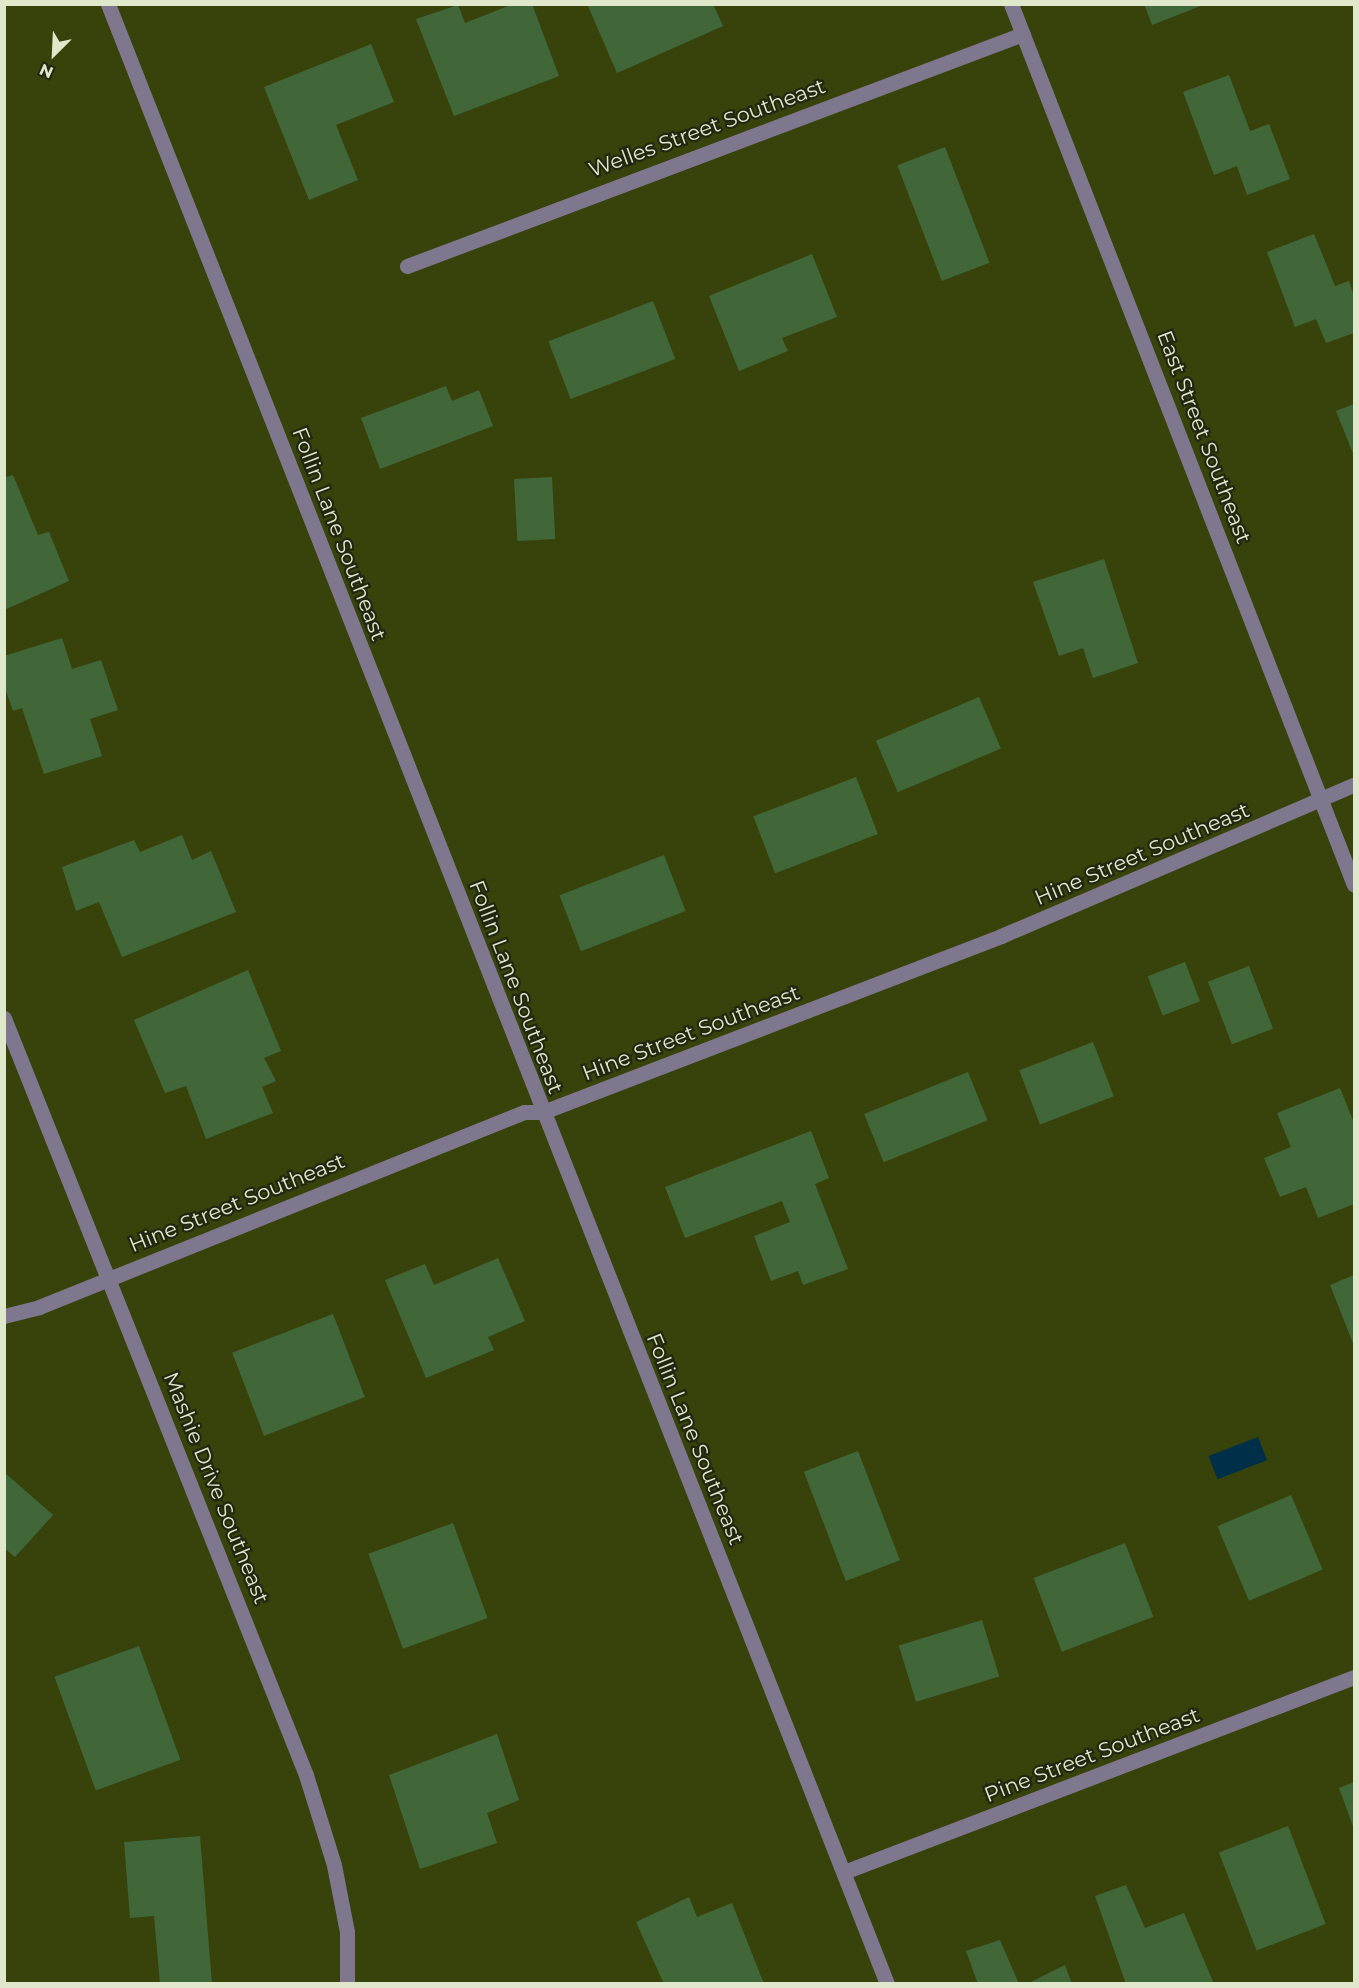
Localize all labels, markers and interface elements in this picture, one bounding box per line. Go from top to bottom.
north arrow [24,24,84,84]
text: N [37,60,56,82]
street label: Welles Street Southeast [585,73,829,183]
street label: East Street Southeast [1152,327,1256,547]
street label: Follin Lane Southeast [287,424,391,644]
street label: Hine Street Southeast [1031,797,1253,911]
street label: Follin Lane Southeast [464,877,568,1097]
street label: Hine Street Southeast [579,980,803,1086]
street label: Hine Street Southeast [125,1148,349,1258]
street label: Follin Lane Southeast [641,1329,749,1549]
street label: Mashie Drive Southeast [158,1368,274,1608]
street label: Pine Street Southeast [981,1702,1203,1808]

